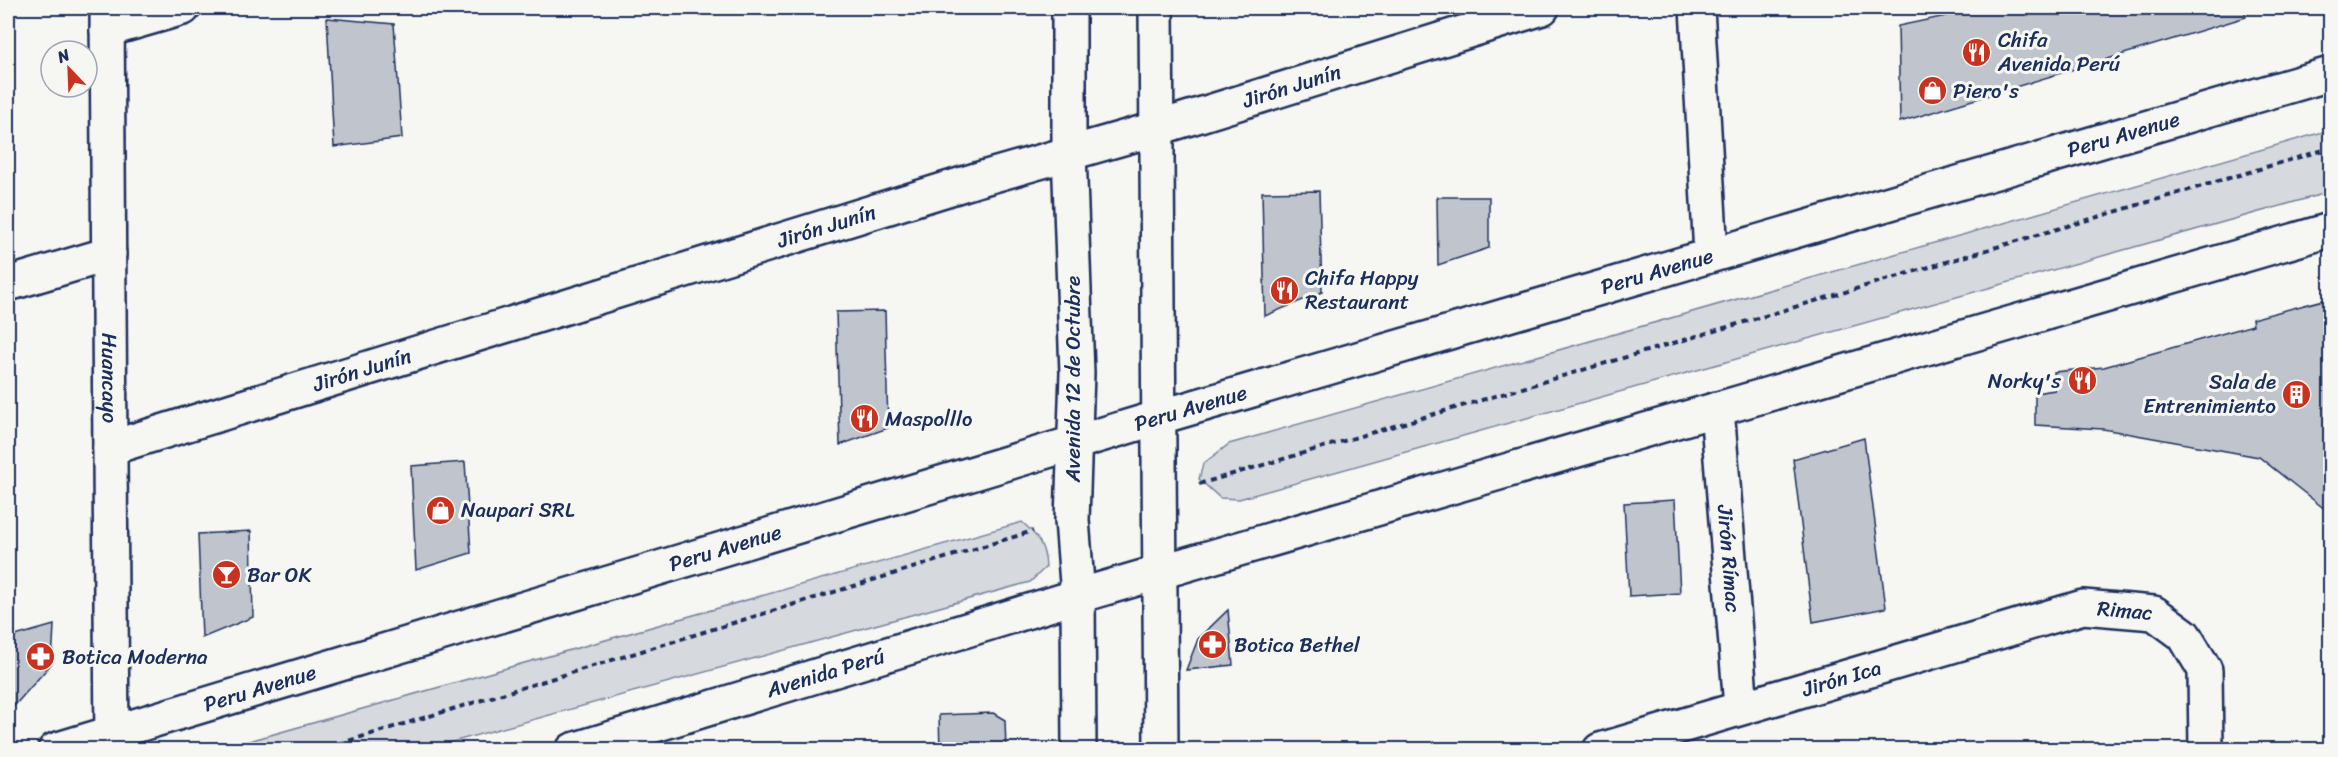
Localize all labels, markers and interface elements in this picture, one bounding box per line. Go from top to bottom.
place label: Chifa Avenida Perú [1997,21,2121,83]
restaurant icon: Chifa Avenida Perú [1961,36,1993,68]
north arrow [39,39,99,99]
text: N [52,40,75,72]
street label: Jirón Junín [1237,53,1346,120]
place label: Piero's [1953,72,2019,110]
shop icon: Piero's [1916,75,1948,107]
street label: Peru Avenue [2062,100,2185,169]
street label: Jirón Junín [771,193,881,260]
street label: Peru Avenue [1596,237,1718,306]
place label: Chifa Happy Restaurant [1305,259,1419,321]
restaurant icon: Chifa Happy Restaurant [1268,274,1300,306]
street label: Avenida 12 de Octubre [1054,276,1092,483]
street label: Huancayo [90,333,129,424]
street label: Jirón Junín [307,337,416,403]
place label: Norky's [1988,362,2061,400]
place label: Sala de Entrenimiento [2143,363,2276,425]
restaurant icon: Norky's [2066,365,2098,397]
street label: Peru Avenue [1130,373,1252,443]
building icon: Sala de Entrenimiento [2281,378,2313,410]
place label: Maspolllo [885,400,972,438]
restaurant icon: Maspolllo [848,403,880,435]
place label: Naupari SRL [461,491,575,529]
shop icon: Naupari SRL [424,494,456,526]
street label: Jirón Rímac [1706,502,1752,614]
street label: Peru Avenue [664,513,786,583]
place label: Bar OK [247,556,312,594]
bar icon: Bar OK [210,559,242,591]
street label: Rimac [2096,589,2154,632]
place label: Botica Bethel [1234,626,1361,664]
pharmacy icon: Botica Bethel [1197,629,1229,661]
street label: Avenida Perú [761,637,890,709]
place label: Botica Moderna [62,638,208,676]
pharmacy icon: Botica Moderna [25,641,57,673]
street label: Jirón Ica [1796,649,1886,708]
street label: Peru Avenue [199,653,321,723]

